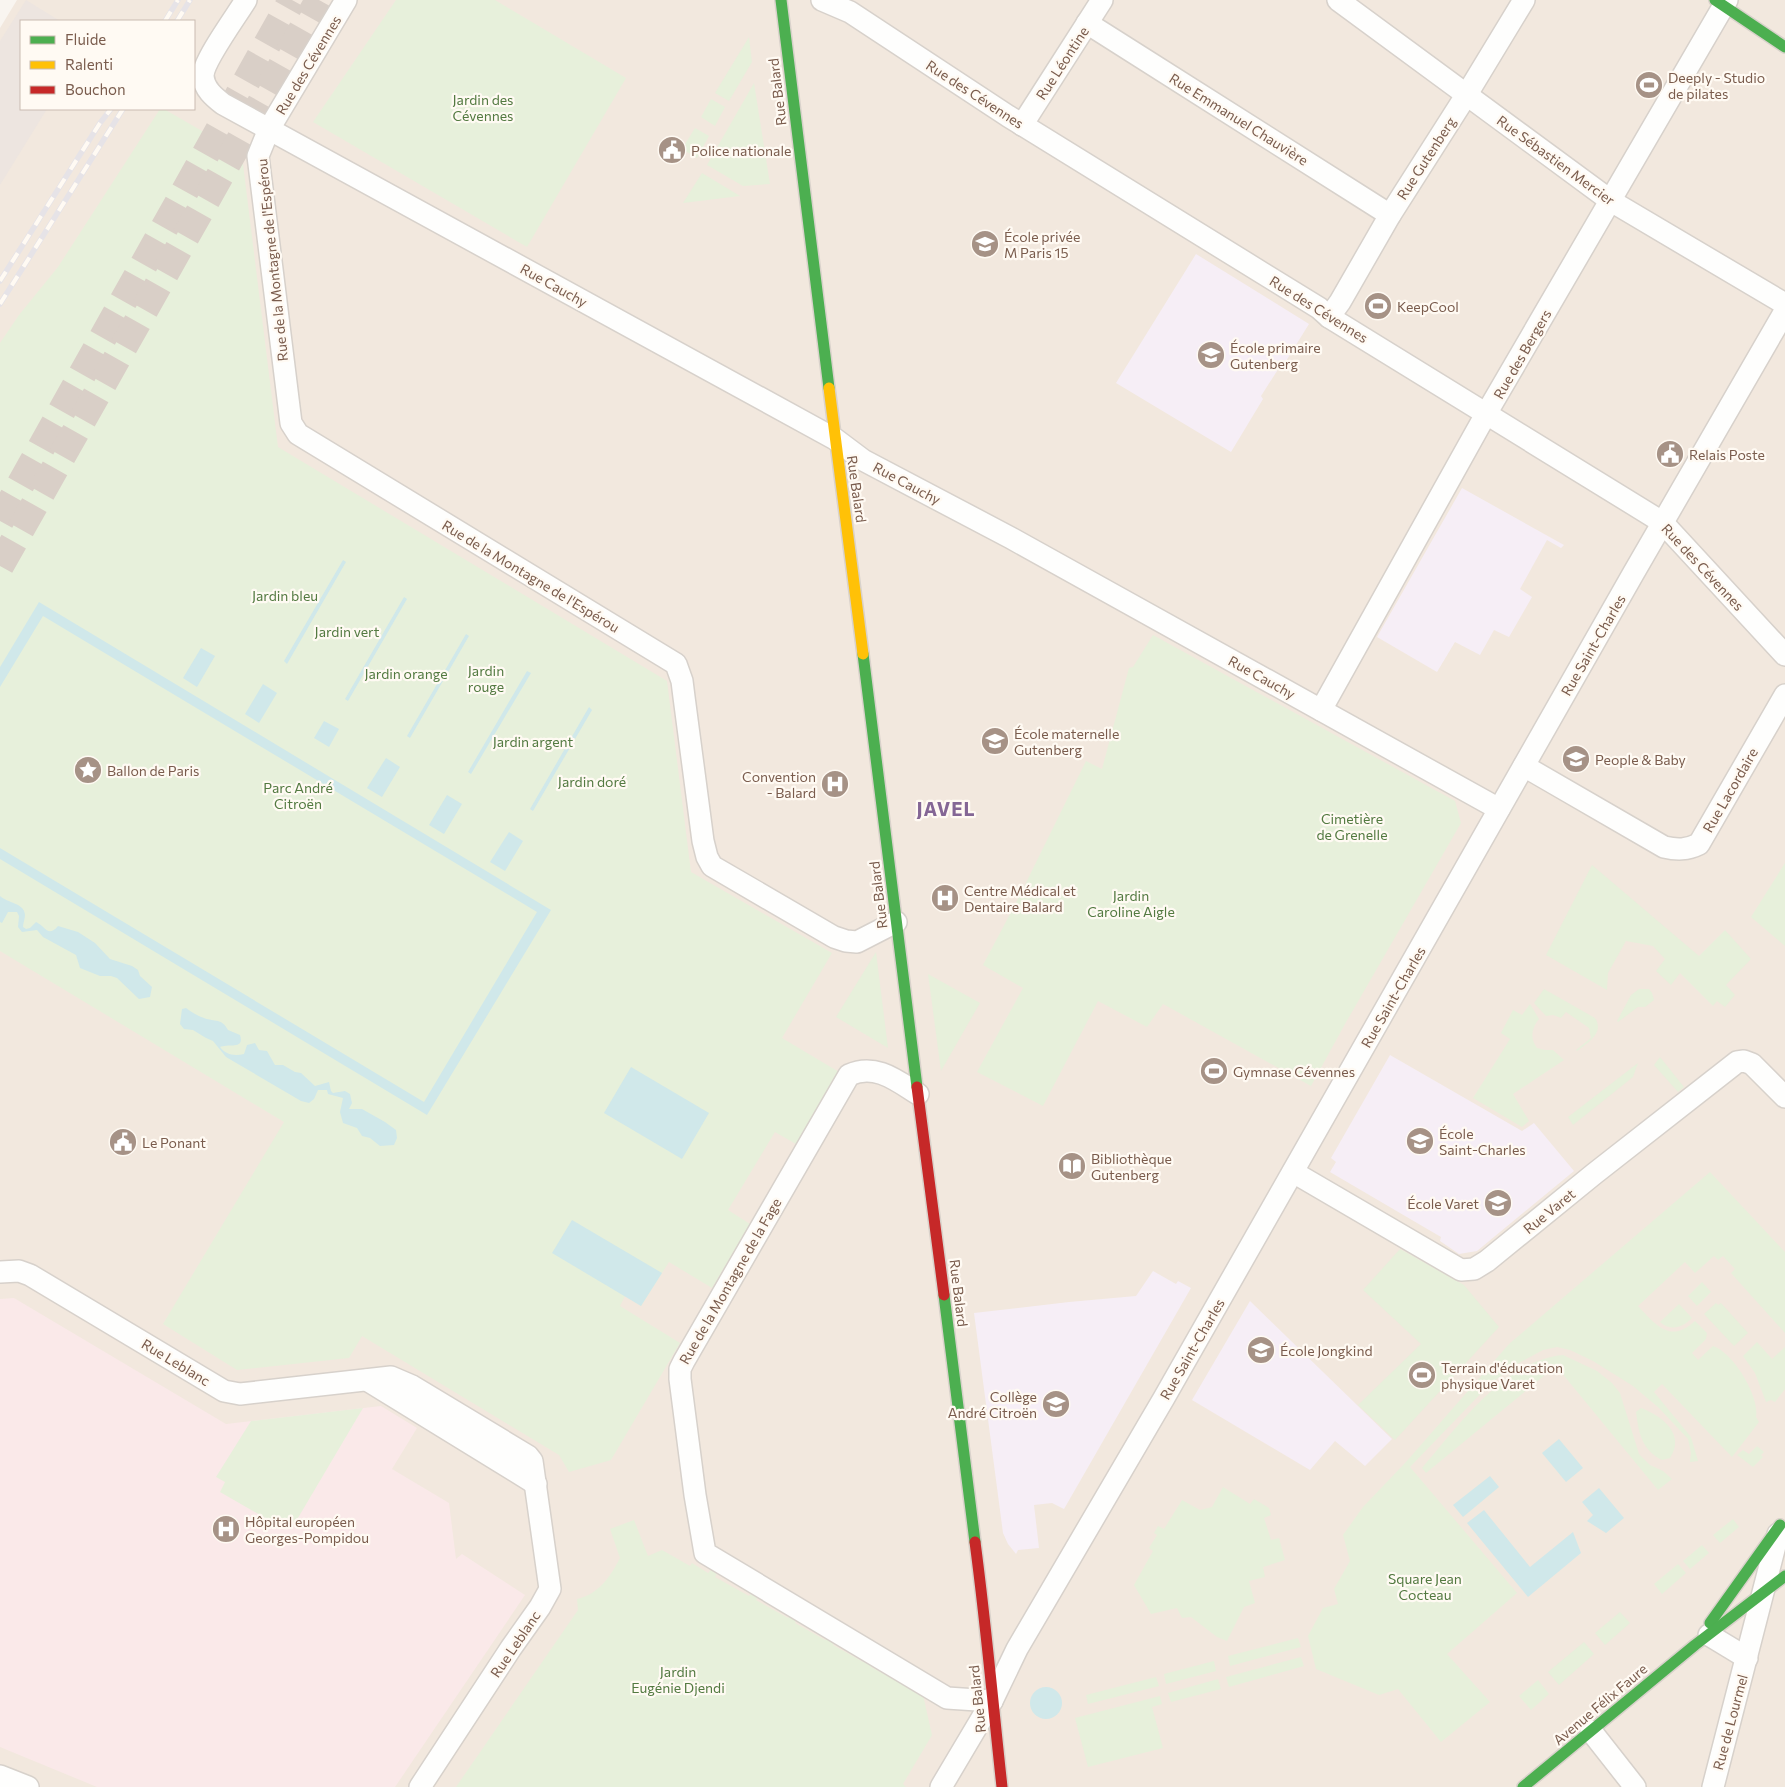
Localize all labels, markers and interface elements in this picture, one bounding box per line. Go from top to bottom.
street label: Rue des Cévennes [272,12,344,118]
legend [20,20,195,110]
street label: Rue Léontine [1032,23,1092,103]
text: Fluide [65,30,106,48]
text: Ralenti [65,55,113,73]
street label: Rue des Cévennes [923,56,1027,132]
street label: Rue Balard [764,57,790,127]
street label: Rue Emmanuel Chauvière [1166,69,1312,169]
place label: Deeply - Studio de pilates [1668,69,1765,102]
sports icon: Deeply - Studio de pilates [1634,70,1664,100]
text: Bouchon [65,80,126,98]
park label: Jardin des Cévennes [453,91,513,124]
street label: Rue Sébastien Mercier [1494,111,1619,209]
street label: Rue Gutenberg [1393,113,1459,203]
public building icon: Police nationale [657,135,687,165]
place label: Police nationale [691,142,791,159]
street label: Rue de la Montagne de l'Espérou [253,158,291,362]
place label: École privée M Paris 15 [1004,228,1080,261]
school or university icon: École privée M Paris 15 [970,229,1000,259]
street label: Rue Cauchy [518,260,590,310]
street label: Rue des Cévennes [1267,272,1371,346]
sports icon: KeepCool [1363,291,1393,321]
place label: KeepCool [1397,298,1459,315]
street label: Rue des Bergers [1490,306,1554,402]
place label: École primaire Gutenberg [1230,339,1321,372]
school or university icon: École primaire Gutenberg [1196,340,1226,370]
public building icon: Relais Poste [1655,439,1685,469]
place label: Relais Poste [1689,446,1765,463]
street label: Rue Balard [844,454,870,524]
street label: Rue Cauchy [870,458,944,508]
street label: Rue de la Montagne de l'Espérou [439,516,623,636]
street label: Rue des Cévennes [1658,520,1748,614]
park label: Jardin bleu [252,587,318,604]
street label: Rue Saint-Charles [1557,591,1629,699]
park label: Jardin vert [315,623,380,640]
street label: Rue Cauchy [1226,652,1298,702]
park label: Jardin rouge [468,662,504,695]
park label: Jardin orange [364,665,448,682]
place label: École maternelle Gutenberg [1014,725,1119,758]
school or university icon: École maternelle Gutenberg [980,726,1010,756]
park label: Jardin argent [493,733,574,750]
school or university icon: People & Baby [1561,744,1591,774]
street label: Rue Lacordaire [1699,745,1761,835]
place label: People & Baby [1595,751,1686,768]
place icon: Ballon de Paris [73,755,103,785]
place label: Ballon de Paris [107,762,199,779]
place label: Convention - Balard [742,768,816,801]
hospital icon: Convention - Balard [820,769,850,799]
park label: Jardin doré [558,773,626,790]
park label: Parc André Citroën [263,779,333,812]
district label: JAVEL [916,797,976,820]
park label: Cimetière de Grenelle [1316,810,1388,843]
street label: Rue Balard [865,860,891,930]
place label: Centre Médical et Dentaire Balard [964,882,1076,915]
hospital icon: Centre Médical et Dentaire Balard [930,883,960,913]
park label: Jardin Caroline Aigle [1087,887,1175,920]
street label: Rue Saint-Charles [1357,943,1429,1051]
sports icon: Gymnase Cévennes [1199,1056,1229,1086]
place label: Gymnase Cévennes [1233,1063,1355,1080]
place label: École Saint-Charles [1439,1125,1526,1158]
school or university icon: École Saint-Charles [1405,1126,1435,1156]
public building icon: Le Ponant [108,1127,138,1157]
place label: Le Ponant [142,1134,206,1151]
place label: Bibliothèque Gutenberg [1091,1150,1172,1183]
library icon: Bibliothèque Gutenberg [1057,1151,1087,1181]
street label: Rue Varet [1520,1185,1579,1237]
school or university icon: École Varet [1483,1188,1513,1218]
street label: Rue de la Montagne de la Fage [675,1195,785,1367]
place label: École Varet [1407,1195,1479,1212]
street label: Rue Balard [946,1258,972,1328]
street label: Rue Saint-Charles [1156,1295,1228,1403]
street label: Rue Leblanc [139,1335,213,1389]
school or university icon: École Jongkind [1246,1335,1276,1365]
place label: École Jongkind [1280,1342,1373,1359]
place label: Terrain d'éducation physique Varet [1441,1359,1563,1392]
sports icon: Terrain d'éducation physique Varet [1407,1360,1437,1390]
place label: Collège André Citroën [948,1388,1037,1421]
school or university icon: Collège André Citroën [1041,1389,1071,1419]
place label: Hôpital européen Georges-Pompidou [245,1513,369,1546]
hospital icon: Hôpital européen Georges-Pompidou [211,1514,241,1544]
park label: Square Jean Cocteau [1388,1570,1462,1603]
street label: Rue Leblanc [487,1607,544,1681]
street label: Avenue Félix Faure [1550,1660,1650,1748]
park label: Jardin Eugénie Djendi [631,1663,725,1696]
street label: Rue Balard [965,1664,989,1734]
street label: Rue de Lourmel [1709,1672,1751,1772]

